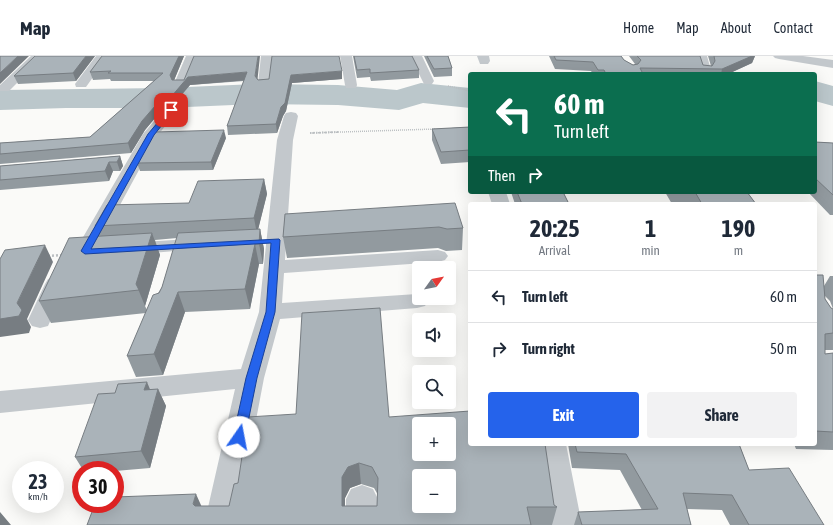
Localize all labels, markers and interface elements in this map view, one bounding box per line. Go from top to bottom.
text: Map [20,17,51,39]
text: Home [623,20,654,36]
text: Map [676,20,699,36]
text: About [721,20,752,36]
text: Contact [774,20,813,36]
icon: left [488,88,540,140]
text: 60 m [554,88,604,120]
pin [154,93,188,127]
icon: arrive [160,99,182,121]
text: Turn left [554,121,609,142]
icon: right [524,164,546,186]
text: Then [488,167,516,184]
text: 20:25 [530,215,580,242]
text: 1 [645,215,656,242]
text: 190 [722,215,755,242]
text: Arrival [539,243,570,258]
text: min [641,243,660,258]
text: m [734,243,743,258]
north arrow [412,261,456,305]
map controls [412,261,456,513]
icon: left [488,286,510,308]
text: Turn left [522,288,568,305]
text: 60 m [770,288,797,305]
button: sound [412,313,456,357]
icon: right [488,338,510,360]
text: Turn right [522,340,575,357]
text: 50 m [770,340,797,357]
button: search [412,365,456,409]
button: Exit [488,392,639,438]
button: Share [647,392,797,438]
position arrow [218,416,260,458]
button: + [412,417,456,461]
speed limit sign: 30 [72,461,124,513]
button: − [412,469,456,513]
text: 23 [29,470,47,493]
text: km/h [28,491,48,502]

